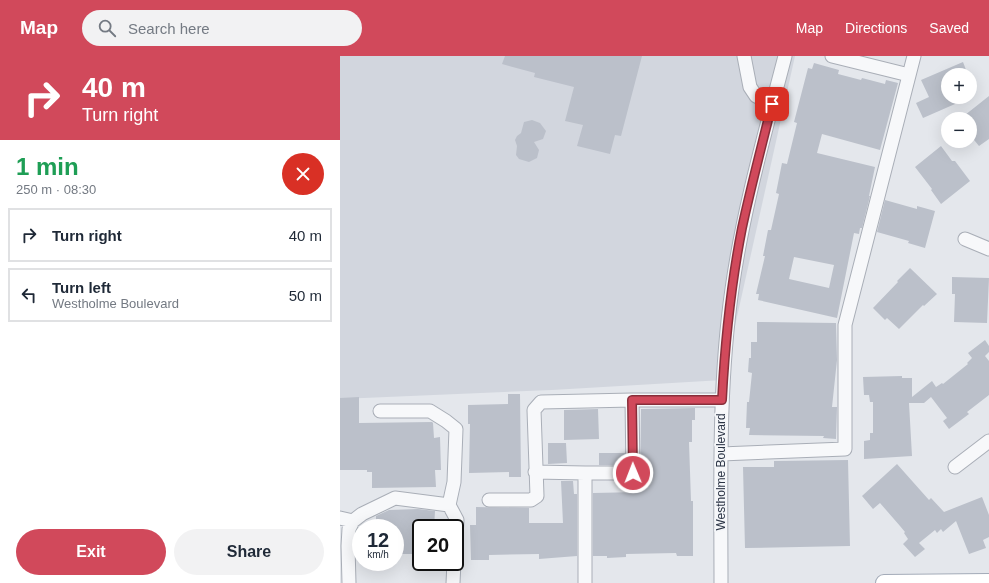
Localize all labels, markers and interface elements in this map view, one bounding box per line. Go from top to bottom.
search box [82,10,362,46]
text: Map [20,17,58,38]
icon: search [96,17,118,39]
text: Search here [128,20,210,37]
text: Map [796,20,823,36]
text: Directions [845,20,907,36]
text: Saved [929,20,969,36]
map controls [941,68,977,148]
button: + [941,68,977,104]
icon: right [16,72,68,124]
text: 40 m [82,72,146,103]
pin [755,87,789,121]
icon: arrive [761,93,783,115]
text: Turn right [82,105,158,125]
button: − [941,112,977,148]
text: 1 min [16,153,79,180]
button: close [282,153,324,195]
text: 250 m · 08:30 [16,182,96,197]
icon: right [18,224,40,246]
text: Turn right [52,227,122,244]
text: 40 m [289,227,322,244]
text: Turn left [52,279,111,296]
icon: left [18,284,40,306]
text: 50 m [289,287,322,304]
text: Westholme Boulevard [52,296,179,311]
street label: Westholme Boulevard [714,413,728,531]
position arrow [612,452,654,494]
speed limit sign: 20 [412,519,464,571]
button: Exit [16,529,166,575]
button: Share [174,529,324,575]
text: 12 [367,529,389,551]
text: km/h [367,549,389,560]

